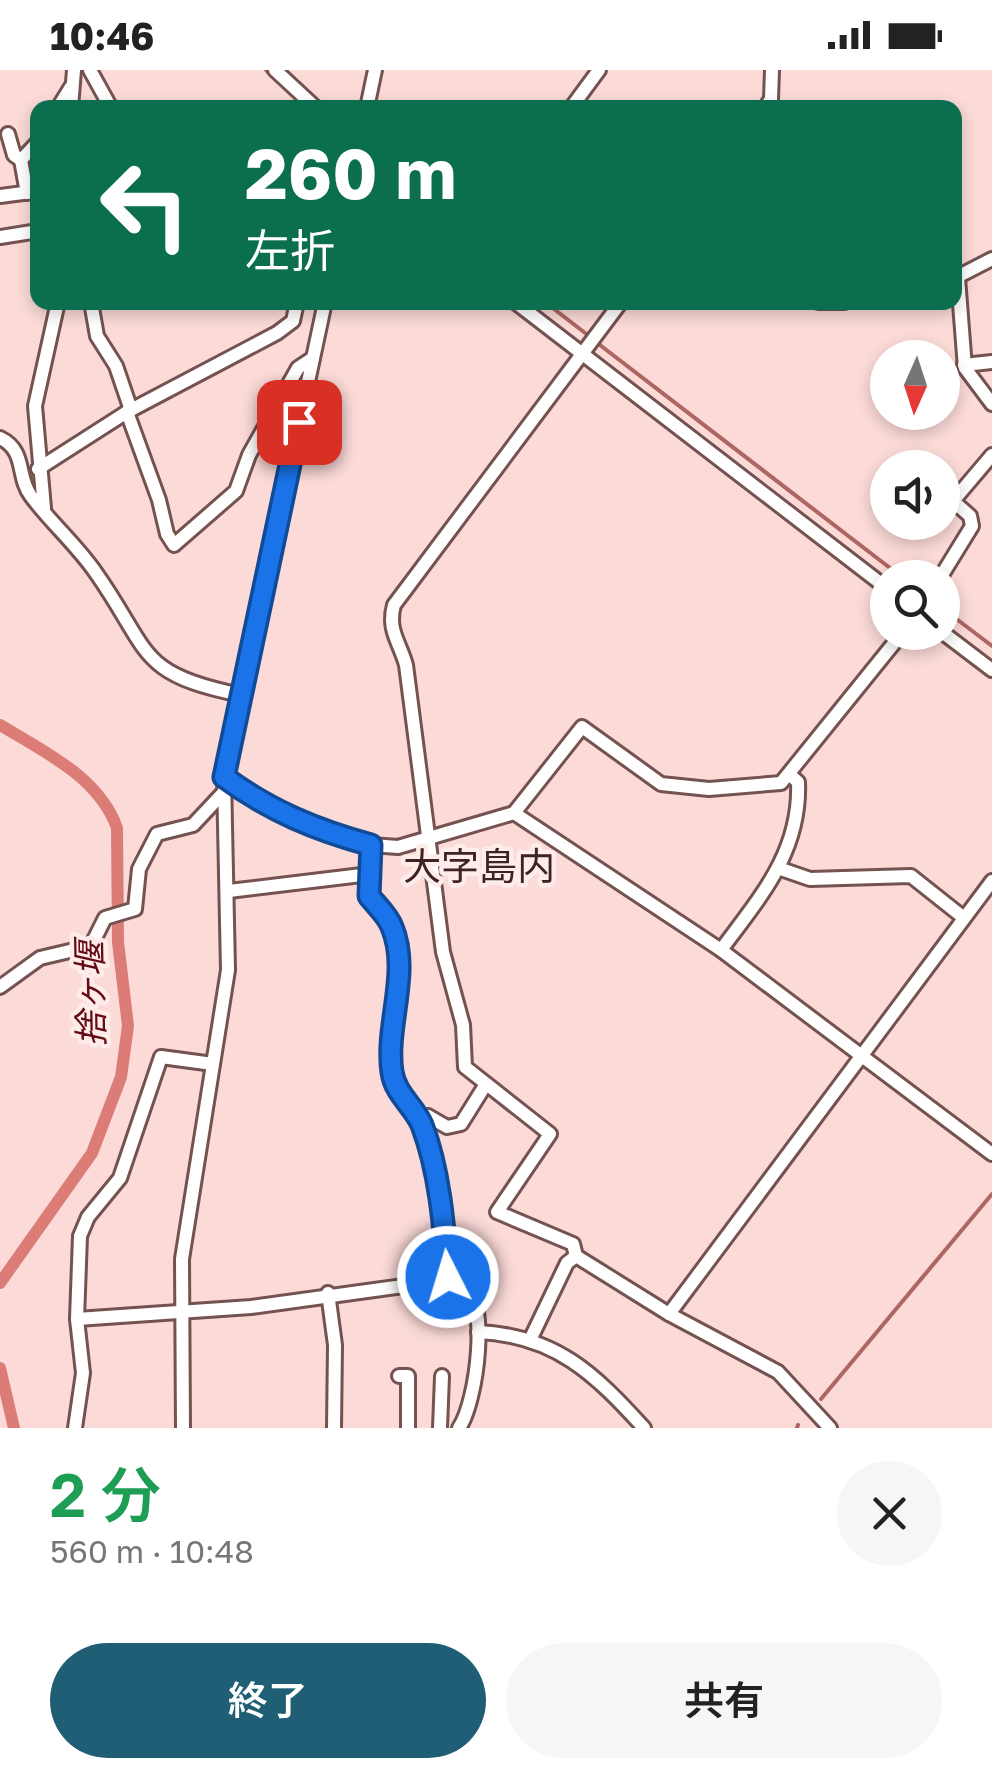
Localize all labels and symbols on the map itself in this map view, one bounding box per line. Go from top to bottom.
north arrow [870,340,960,430]
pin [257,380,342,465]
district label: 大字島内 [403,843,555,888]
water label: 捨ヶ堰 [68,935,112,1047]
position arrow [396,1225,500,1329]

